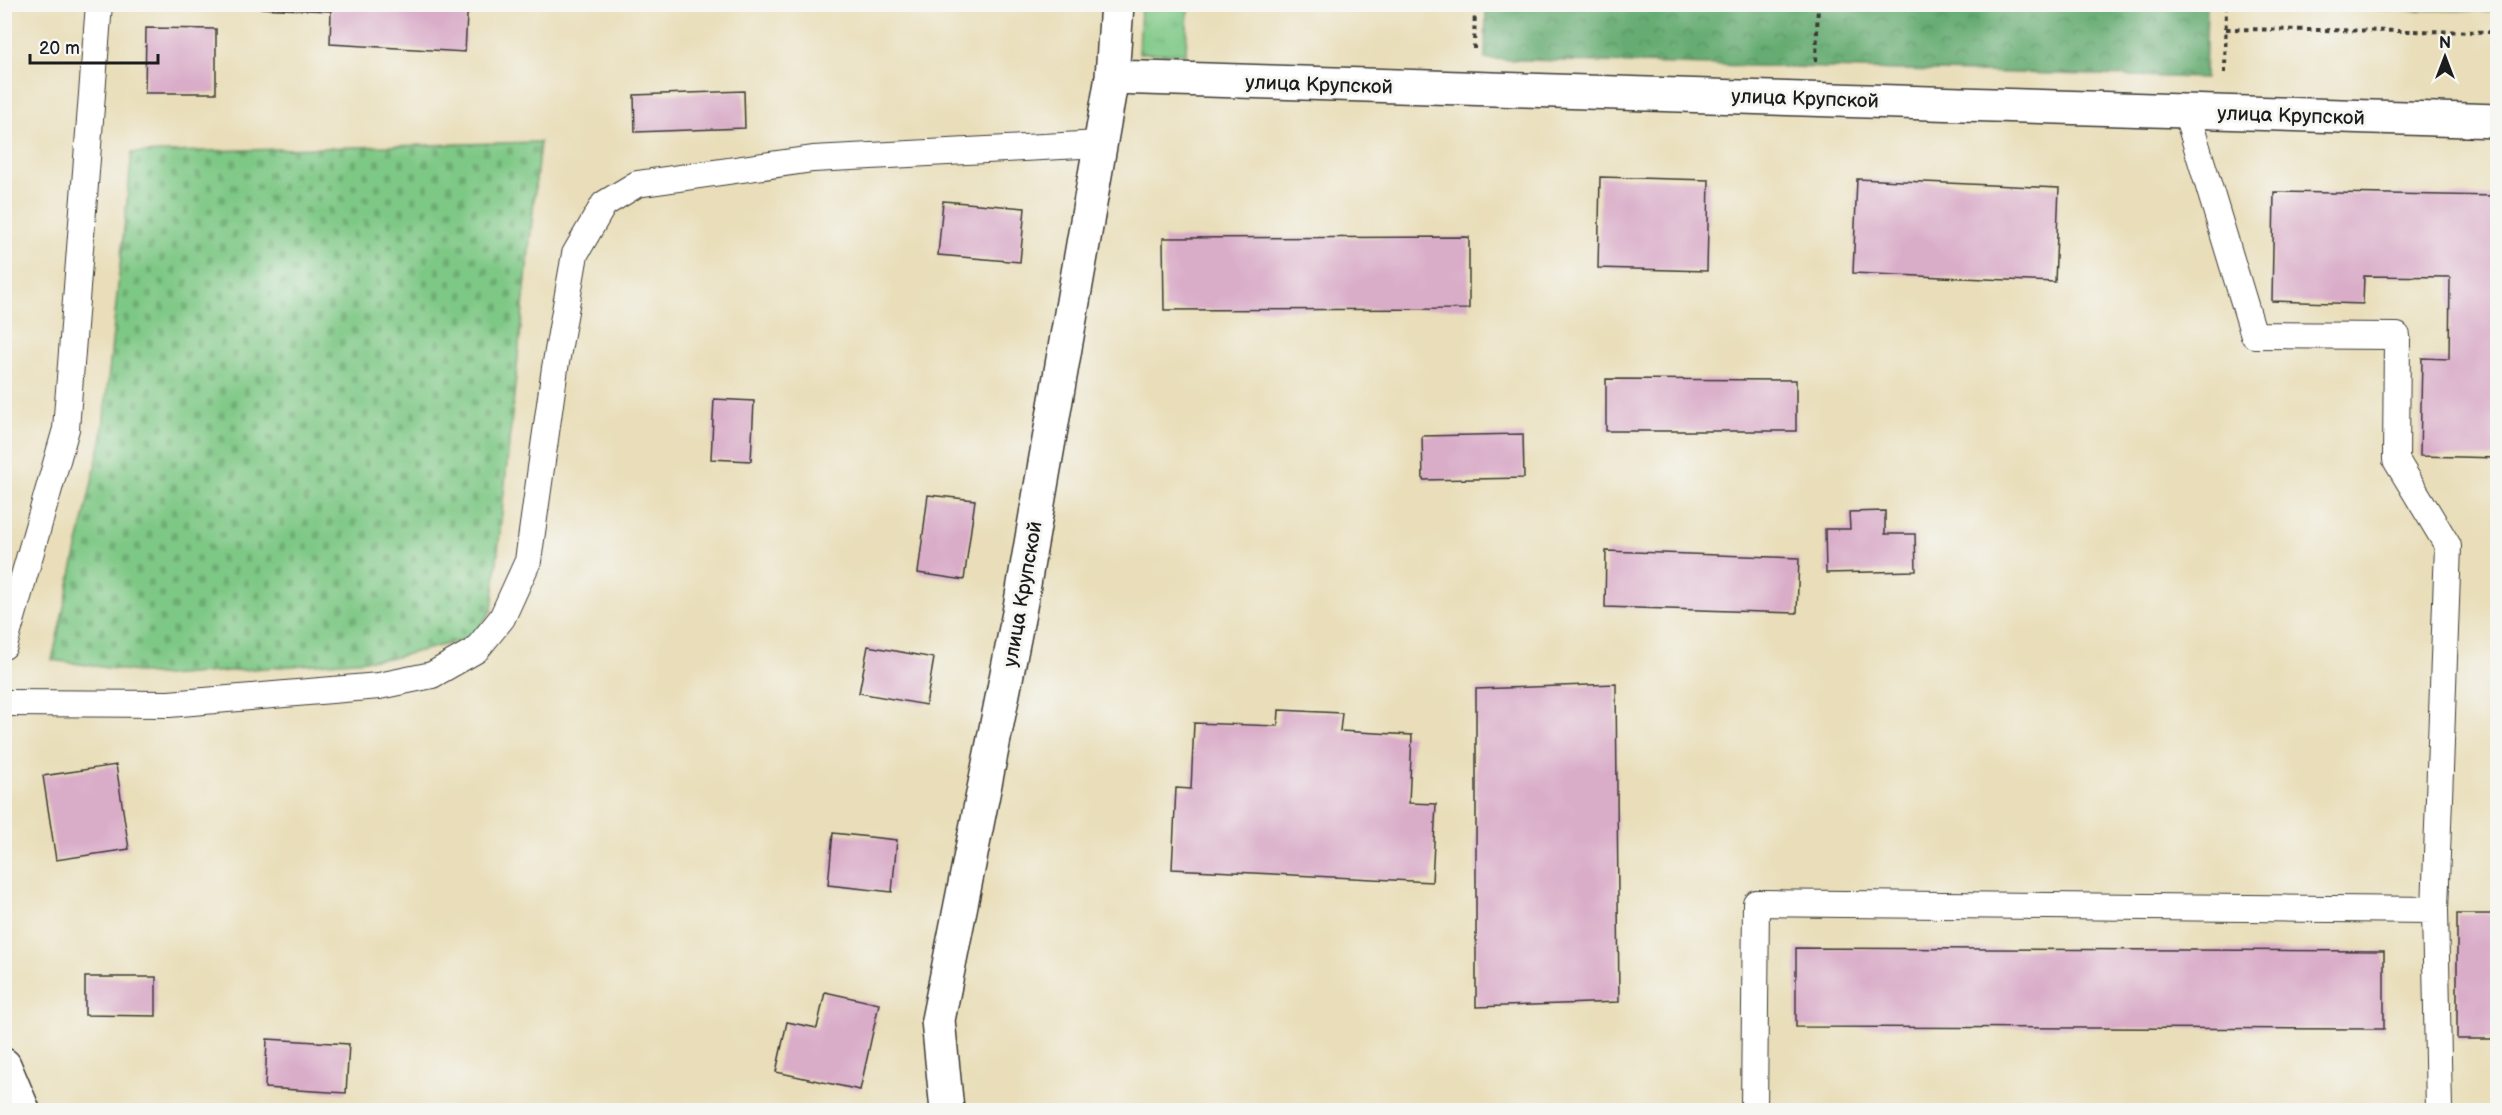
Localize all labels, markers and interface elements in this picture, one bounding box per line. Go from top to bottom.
scale bar [30,27,158,65]
north arrow [2415,27,2475,87]
text: N [2439,34,2451,53]
text: 20 m [39,38,80,59]
street label: улица Крупской [1245,70,1393,100]
street label: улица Крупской [1731,84,1879,114]
street label: улица Крупской [2217,101,2365,131]
street label: улица Крупской [998,519,1048,669]

